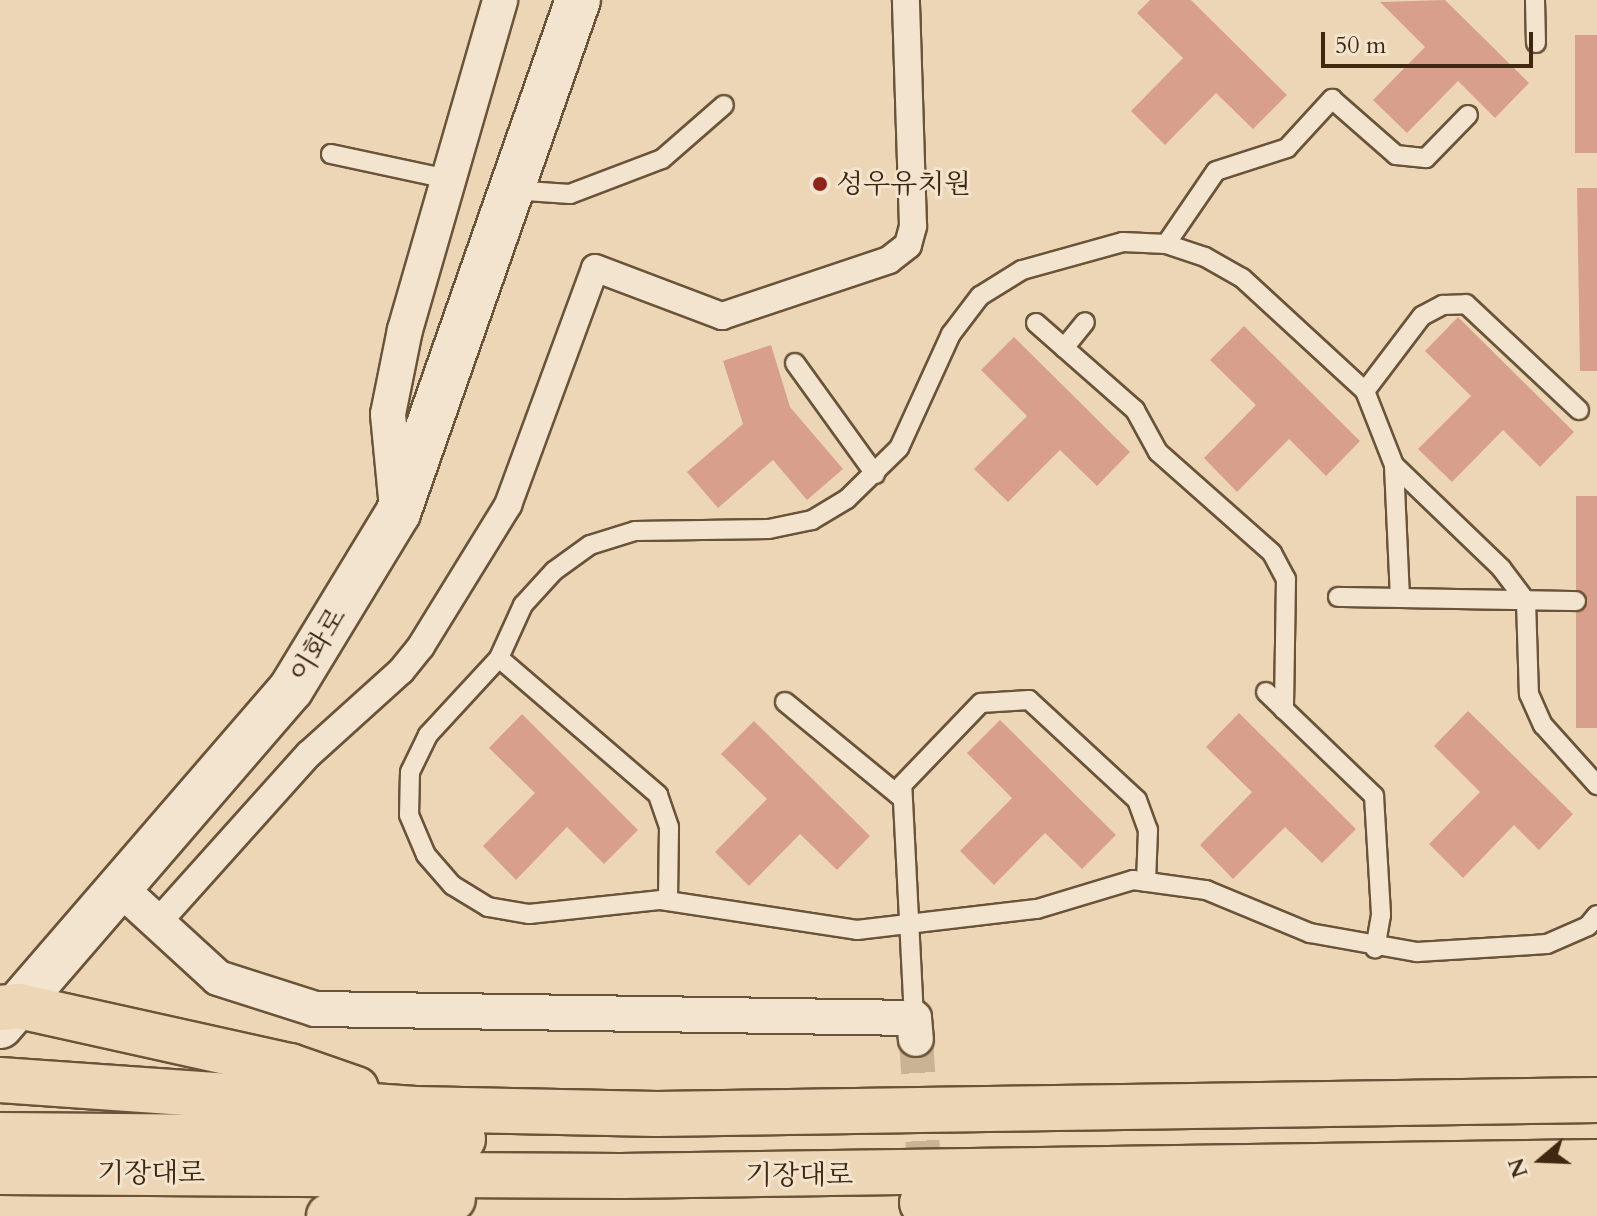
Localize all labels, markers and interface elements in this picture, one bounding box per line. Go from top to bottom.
scale bar [1325,16,1537,66]
text: 50 m [1335,29,1386,62]
place label: 성우유치원 [836,167,971,201]
marker: 성우유치원 [811,175,829,193]
street label: 이화로 [283,602,353,688]
north arrow [1501,1120,1581,1200]
text: N [1501,1154,1536,1182]
street label: 기장대로 [97,1156,205,1190]
street label: 기장대로 [745,1158,853,1192]

